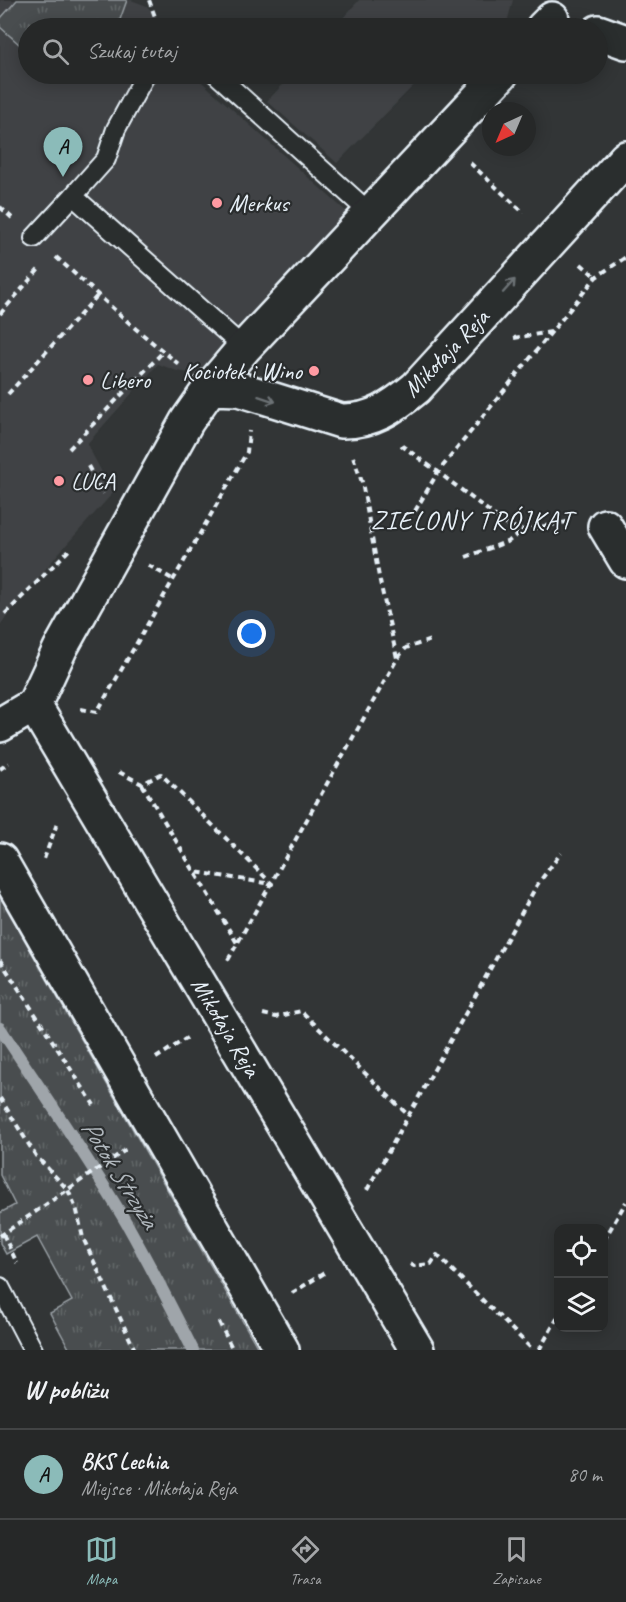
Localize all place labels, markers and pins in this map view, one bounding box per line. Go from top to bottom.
pin: A [44,128,82,177]
place label: Merkus [229,188,290,218]
marker: Merkus [210,196,224,210]
place label: Kociołek i Wino [182,356,304,386]
marker: Kociołek i Wino [307,364,321,378]
place label: Libero [100,365,152,395]
marker: Libero [81,373,95,387]
place label: LUCA [71,466,116,496]
marker: LUCA [52,474,66,488]

